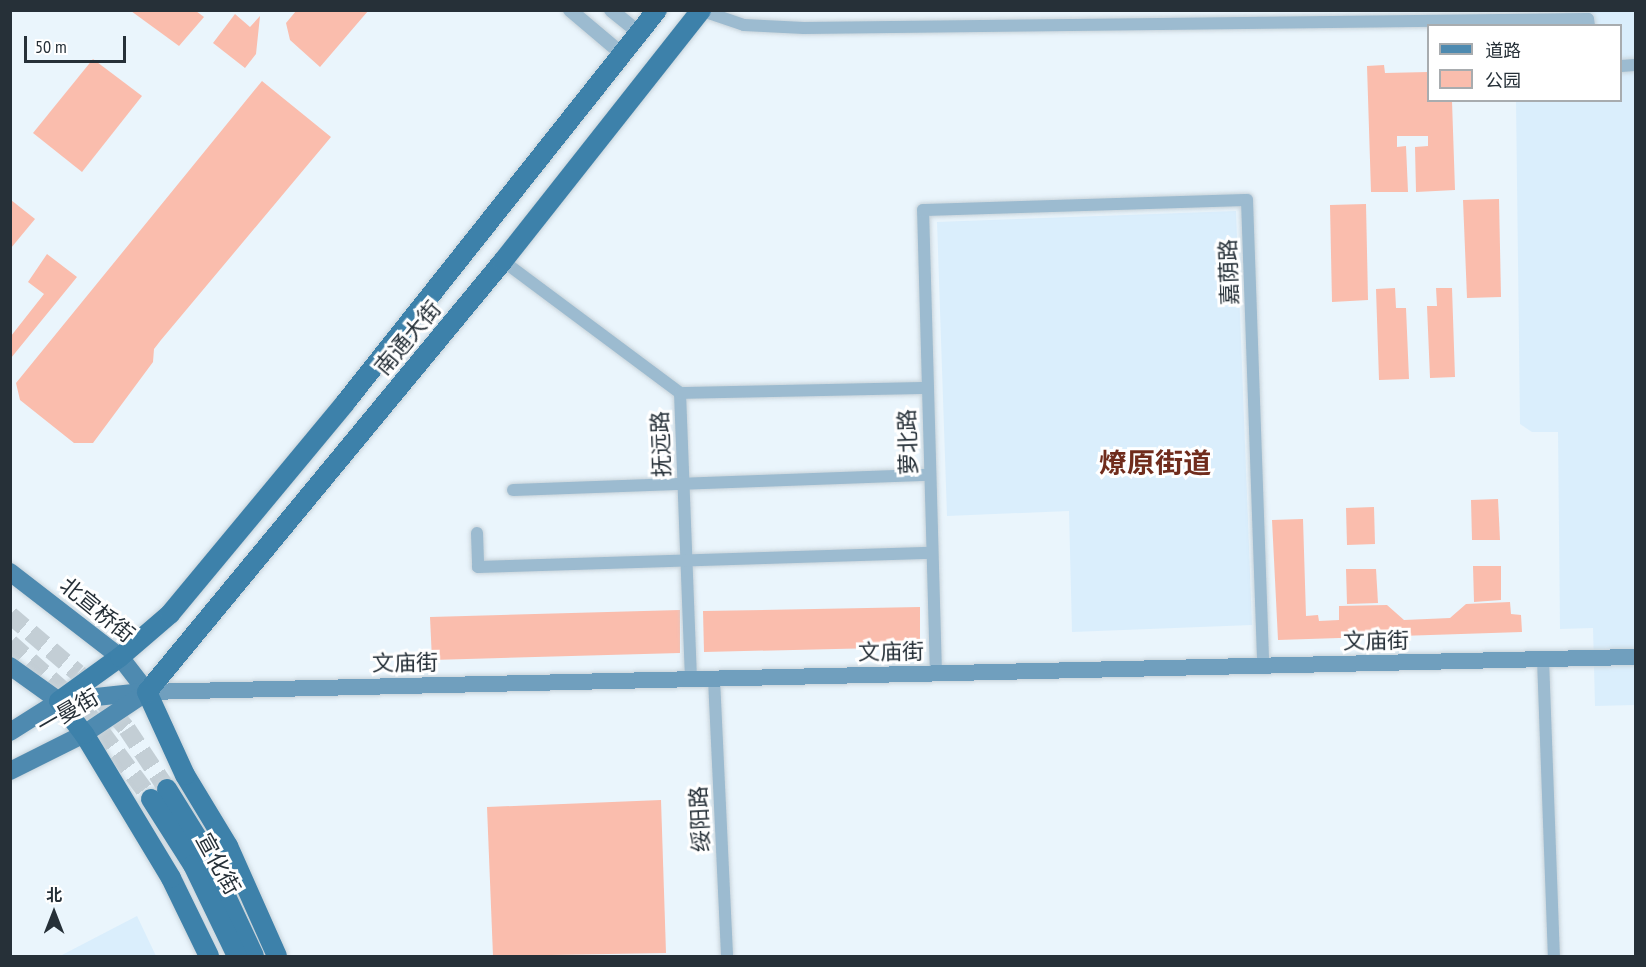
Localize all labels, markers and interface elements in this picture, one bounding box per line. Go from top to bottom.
scale bar [27,24,129,62]
legend [1427,24,1622,102]
text: 50 m [35,35,67,58]
text: 道路 [1485,39,1521,62]
text: 公园 [1485,69,1521,92]
street label: 嘉荫路 [1215,239,1243,305]
street label: 南通大街 [370,296,446,380]
street label: 萝北路 [894,409,922,475]
street label: 抚远路 [647,411,675,477]
district label: 燎原街道 [1099,446,1211,480]
street label: 北宣桥街 [54,572,140,648]
street label: 文庙街 [1343,627,1409,655]
street label: 文庙街 [858,638,924,666]
street label: 文庙街 [372,649,438,677]
street label: 一曼街 [33,684,103,740]
street label: 绥阳路 [685,785,715,853]
street label: 宣化街 [190,829,246,899]
north arrow [24,883,84,943]
text: 北 [46,885,62,905]

